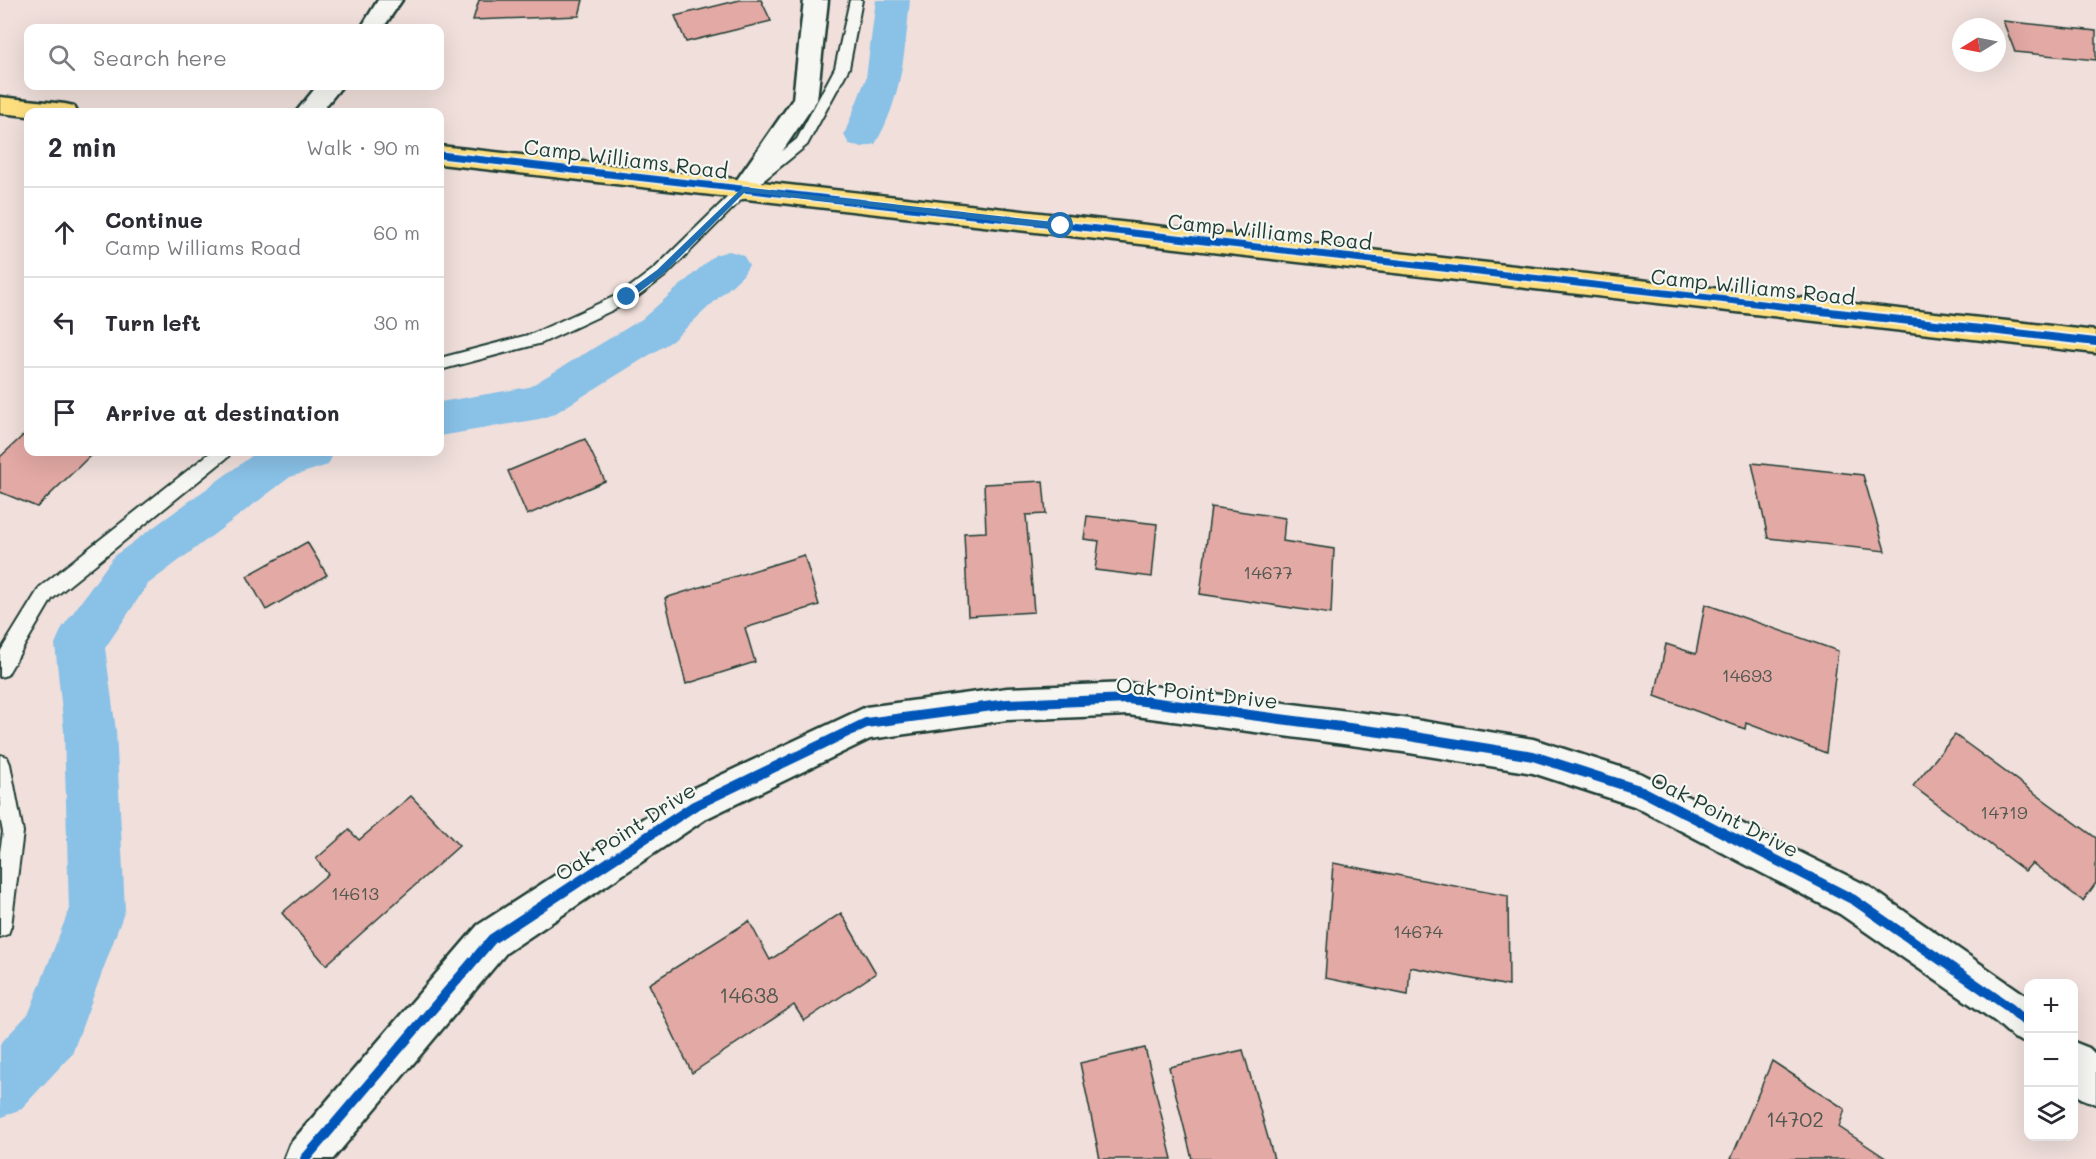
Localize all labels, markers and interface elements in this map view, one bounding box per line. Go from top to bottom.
north arrow [1952,18,2006,72]
search box [24,24,444,90]
icon: search [45,41,78,74]
text: Search here [93,43,227,72]
text: 2 min [48,130,116,164]
street label: Camp Williams Road [522,132,730,184]
text: Walk · 90 m [306,134,420,160]
text: Continue [105,205,203,234]
street label: Camp Williams Road [1166,207,1374,255]
route start [1047,212,1073,238]
icon: ahead [48,216,81,249]
text: 60 m [373,219,420,245]
text: Camp Williams Road [105,234,301,260]
street label: Camp Williams Road [1649,262,1857,310]
route end [613,283,639,309]
icon: left [48,306,81,339]
text: Turn left [105,308,201,337]
text: 30 m [374,309,420,335]
icon: arrive [48,396,81,429]
text: Arrive at destination [105,398,340,427]
house number: 14677 [1243,560,1293,584]
house number: 14693 [1722,663,1772,687]
street label: Oak Point Drive [1115,670,1279,714]
street label: Oak Point Drive [1647,765,1803,863]
street label: Oak Point Drive [550,775,700,887]
house number: 14719 [1980,800,2028,824]
house number: 14613 [331,881,379,905]
house number: 14674 [1393,919,1443,943]
map controls [2024,979,2078,1141]
button: + [2024,979,2078,1033]
house number: 14638 [719,981,779,1008]
button: − [2024,1033,2078,1087]
button: layers [2024,1087,2078,1141]
house number: 14702 [1766,1105,1824,1132]

